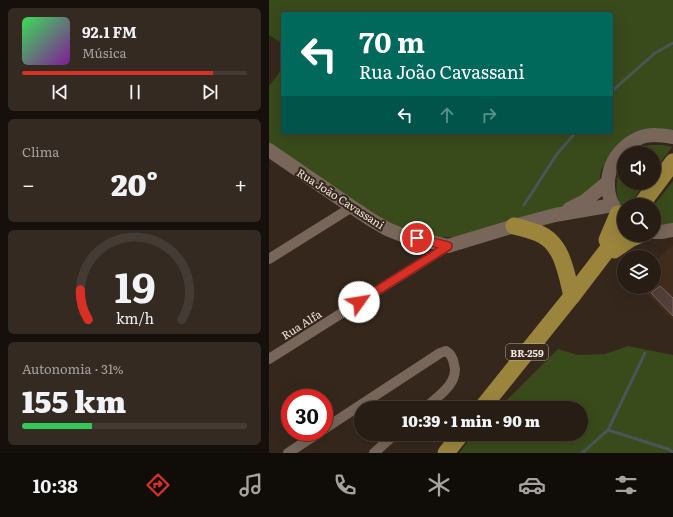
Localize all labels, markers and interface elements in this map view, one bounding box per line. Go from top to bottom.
text: 92.1 FM [82,20,137,43]
text: 70 m [359,20,425,62]
icon: left [293,28,345,80]
text: Música [82,43,127,62]
text: Rua João Cavassani [359,58,525,85]
icon: previous [49,81,71,103]
icon: pause [124,81,146,103]
icon: next [199,81,221,103]
icon: left [394,104,416,126]
icon: ahead [436,104,458,126]
icon: right [478,104,500,126]
text: Clima [22,142,59,161]
map controls [617,146,661,294]
button: sound [617,146,661,190]
text: 20° [111,161,158,205]
street label: Rua João Cavassani [294,164,388,232]
text: − [22,167,35,200]
text: + [234,167,247,200]
button: search [617,198,661,242]
pin [400,221,434,255]
icon: arrive [406,227,428,249]
button: layers [617,250,661,294]
text: 19 [114,254,155,316]
position arrow [338,281,380,323]
street label: Rua Alfa [278,305,324,343]
text: km/h [115,307,154,328]
road number: BR-259 [506,344,548,360]
text: Autonomia · 31% [22,359,124,378]
text: 155 km [22,378,126,422]
speed limit sign: 30 [281,389,333,441]
text: 10:39 · 1 min · 90 m [402,409,540,432]
icon: directions [144,471,172,499]
icon: music [237,471,265,499]
icon: phone [331,471,359,499]
icon: climate [425,471,453,499]
icon: car [518,471,546,499]
icon: filters [612,471,640,499]
text: 10:38 [33,472,78,499]

